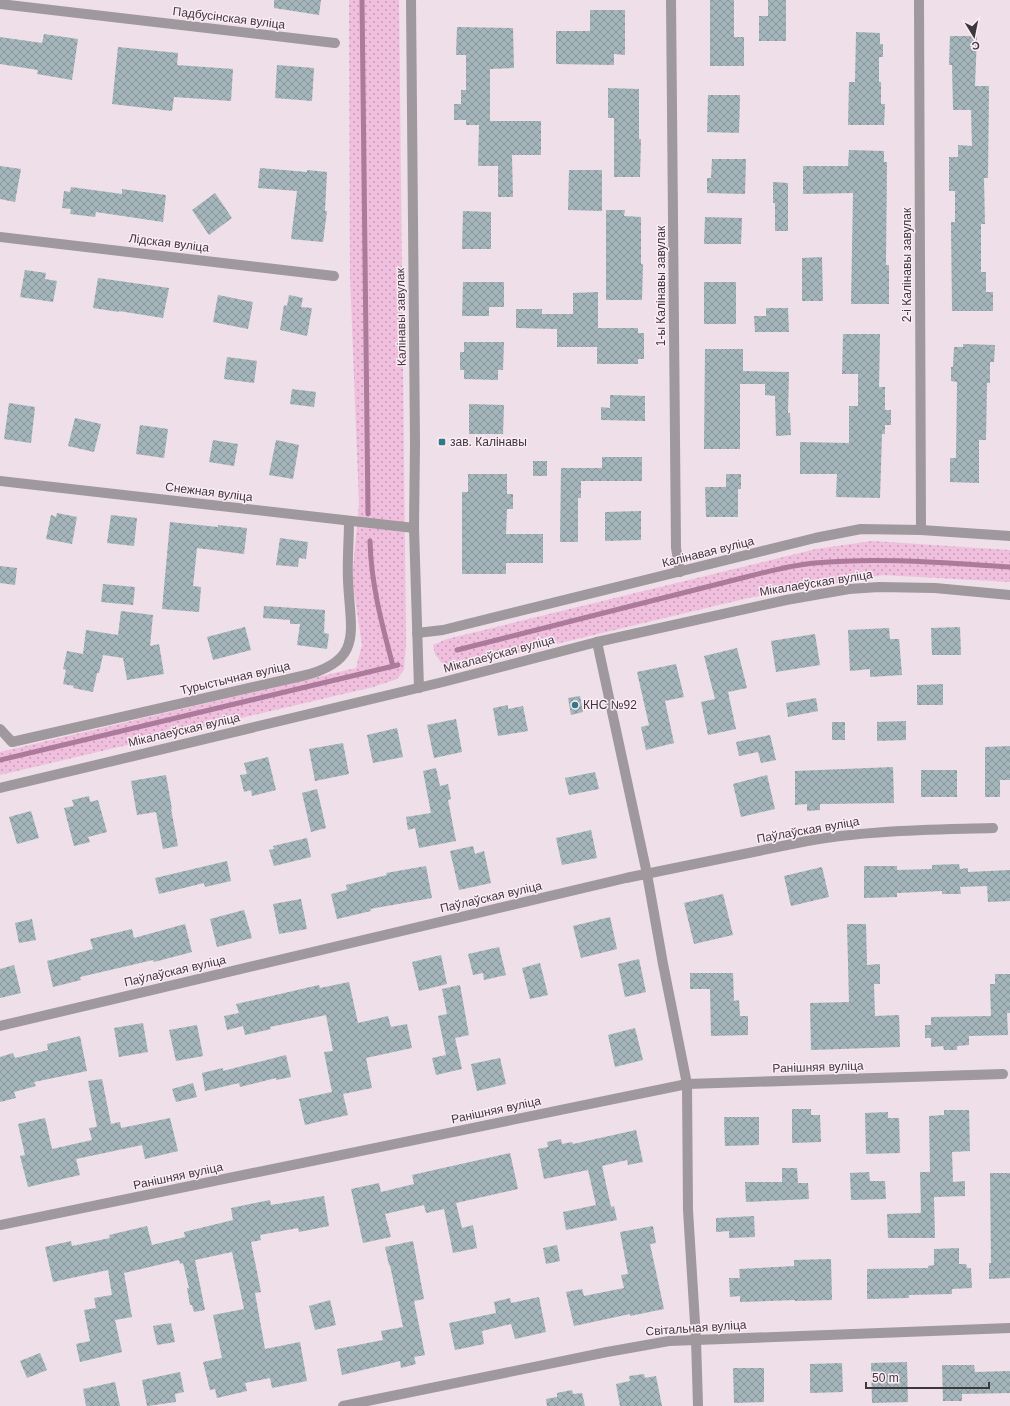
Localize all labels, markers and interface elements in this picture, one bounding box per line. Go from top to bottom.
street label: Падбусінская вуліца [172,4,286,32]
north arrow [954,16,994,56]
text: С [971,39,981,52]
street label: 2-і Калінавы завулак [900,207,914,322]
street label: 1-ы Калінавы завулак [654,225,668,346]
street label: Лідская вуліца [128,231,210,255]
street label: Калінавы завулак [393,267,409,366]
place label: зав. Калінавы [450,435,527,449]
marker: зав. Калінавы [437,437,447,447]
street label: Снежная вуліца [164,480,254,504]
street label: Калінавая вуліца [660,534,756,570]
street label: Мікалаеўская вуліца [758,567,874,599]
street label: Мікалаеўская вуліца [442,632,556,676]
street label: Турыстычная вуліца [179,658,292,697]
place label: КНС №92 [583,698,637,712]
marker: КНС №92 [570,700,580,710]
street label: Мікалаеўская вуліца [127,710,242,750]
street label: Паўлаўская вуліца [756,814,861,846]
street label: Паўлаўская вуліца [439,878,544,916]
street label: Паўлаўская вуліца [123,952,228,990]
street label: Ранішняя вуліца [772,1058,864,1076]
street label: Ранішняя вуліца [450,1094,542,1126]
street label: Ранішняя вуліца [132,1160,224,1192]
street label: Світальная вуліца [645,1317,747,1339]
scale bar [866,1364,989,1390]
text: 50 m [872,1371,899,1385]

